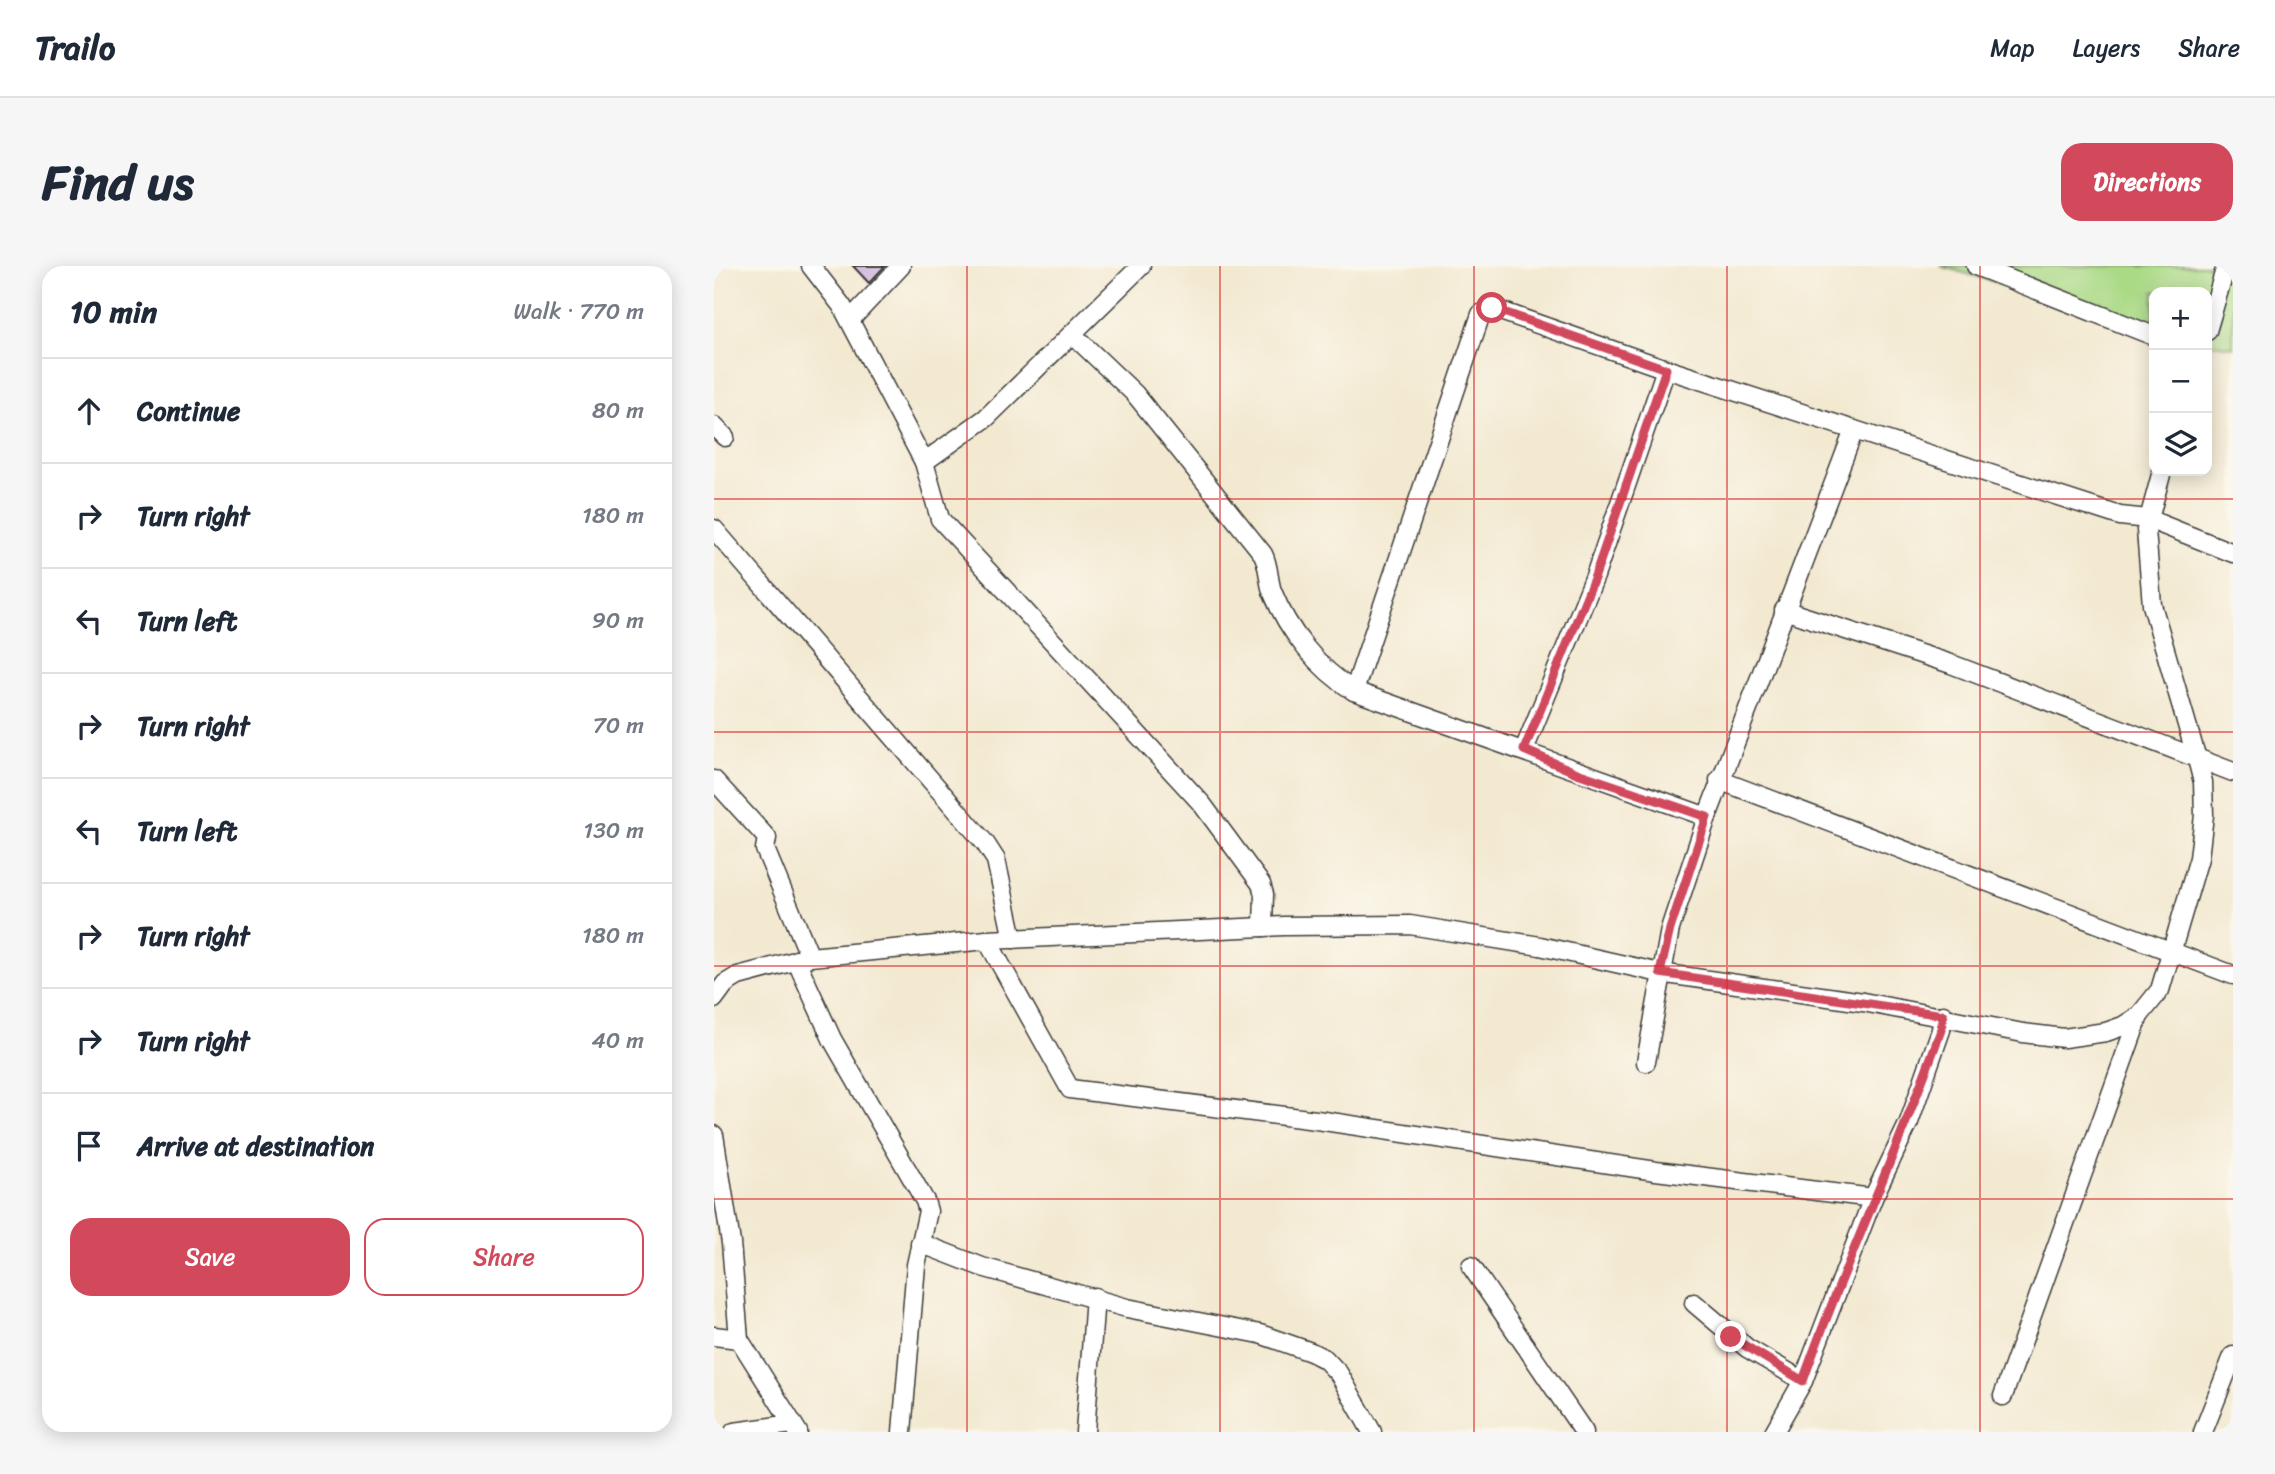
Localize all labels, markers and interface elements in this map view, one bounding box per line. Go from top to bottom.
text: Trailo [35,19,115,77]
text: Map [1990,27,2035,69]
text: Layers [2073,27,2140,69]
text: Share [2178,27,2240,69]
text: Find us [42,139,194,226]
button: Directions [2061,143,2233,221]
text: 10 min [70,285,157,339]
map controls [2149,287,2212,476]
button: + [2149,287,2212,350]
text: Walk · 770 m [513,291,644,332]
route start [1476,292,1507,323]
button: − [2149,350,2212,413]
text: Continue [137,388,240,434]
text: 80 m [592,390,644,431]
icon: ahead [70,392,108,430]
button: layers [2149,413,2212,476]
text: Turn right [137,493,250,539]
text: 180 m [582,495,644,536]
icon: right [70,497,108,535]
text: Turn left [137,598,237,644]
text: 90 m [592,600,644,641]
icon: left [70,602,108,640]
text: Turn right [137,703,250,749]
text: 70 m [593,705,644,746]
icon: right [70,707,108,745]
text: Turn left [137,808,237,854]
text: 130 m [583,810,644,851]
icon: left [70,812,108,850]
text: Turn right [137,913,250,959]
text: 180 m [582,915,644,956]
icon: right [70,917,108,955]
text: Turn right [137,1018,250,1064]
text: 40 m [591,1020,644,1061]
icon: right [70,1022,108,1060]
text: Arrive at destination [137,1123,374,1169]
icon: arrive [70,1127,108,1165]
button: Save [70,1218,350,1296]
button: Share [364,1218,644,1296]
route end [1715,1321,1746,1352]

